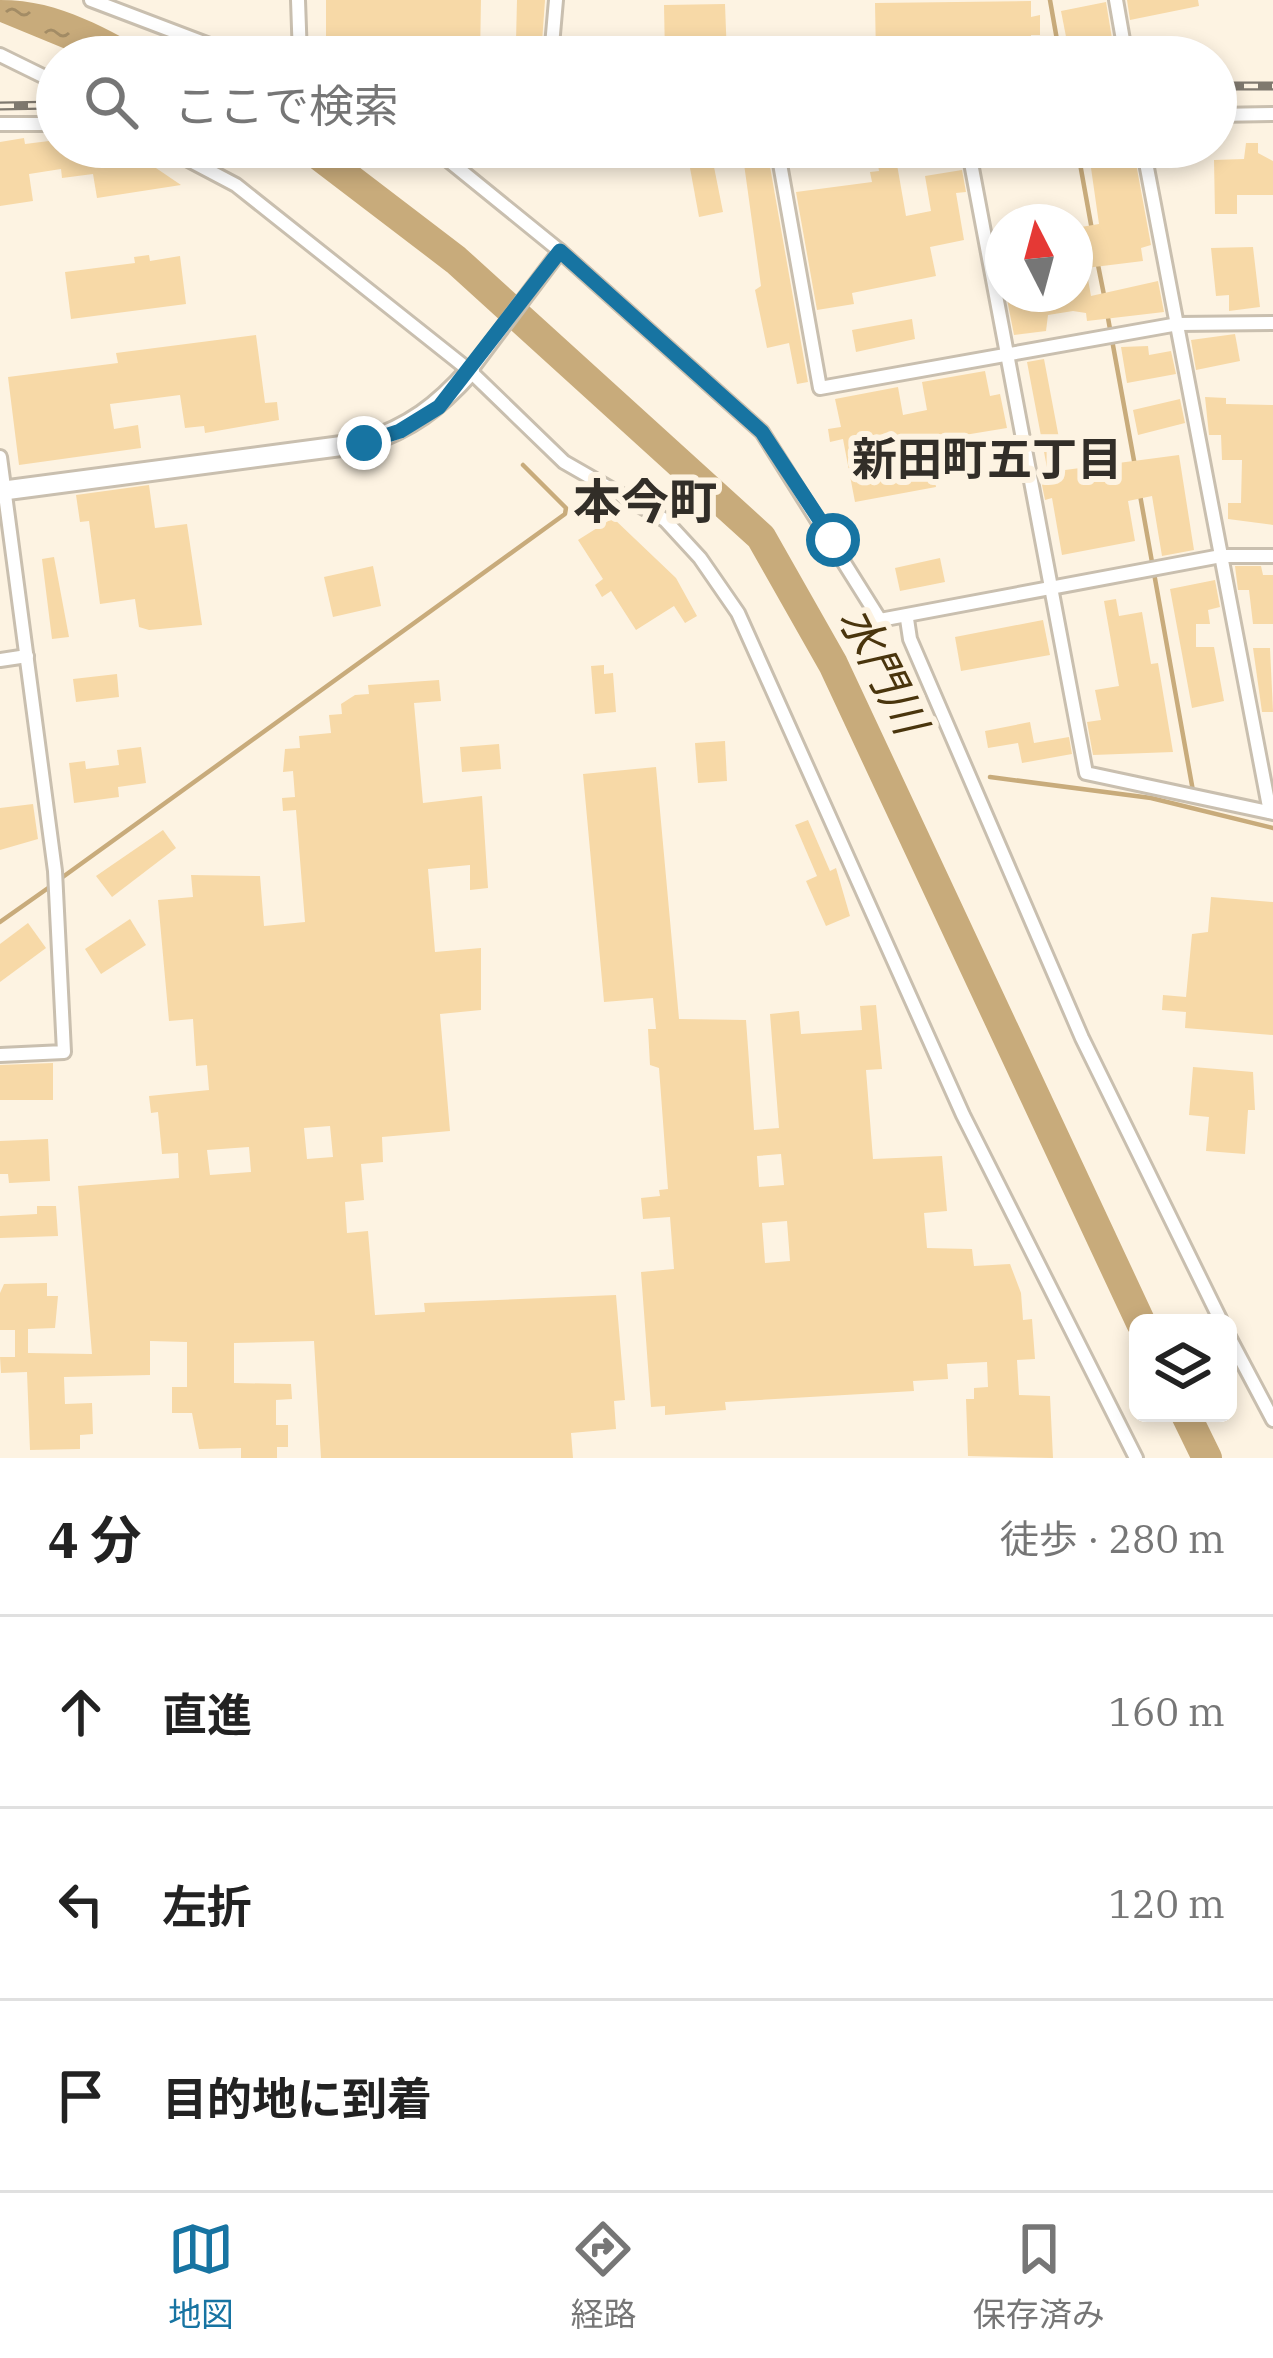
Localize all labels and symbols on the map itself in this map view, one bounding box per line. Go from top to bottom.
north arrow [985,204,1093,312]
route end [337,416,391,470]
district label: 新田町五丁目 [852,429,1122,487]
district label: 本今町 [573,470,717,532]
route start [806,513,860,567]
water label: 水門川 [827,596,942,746]

